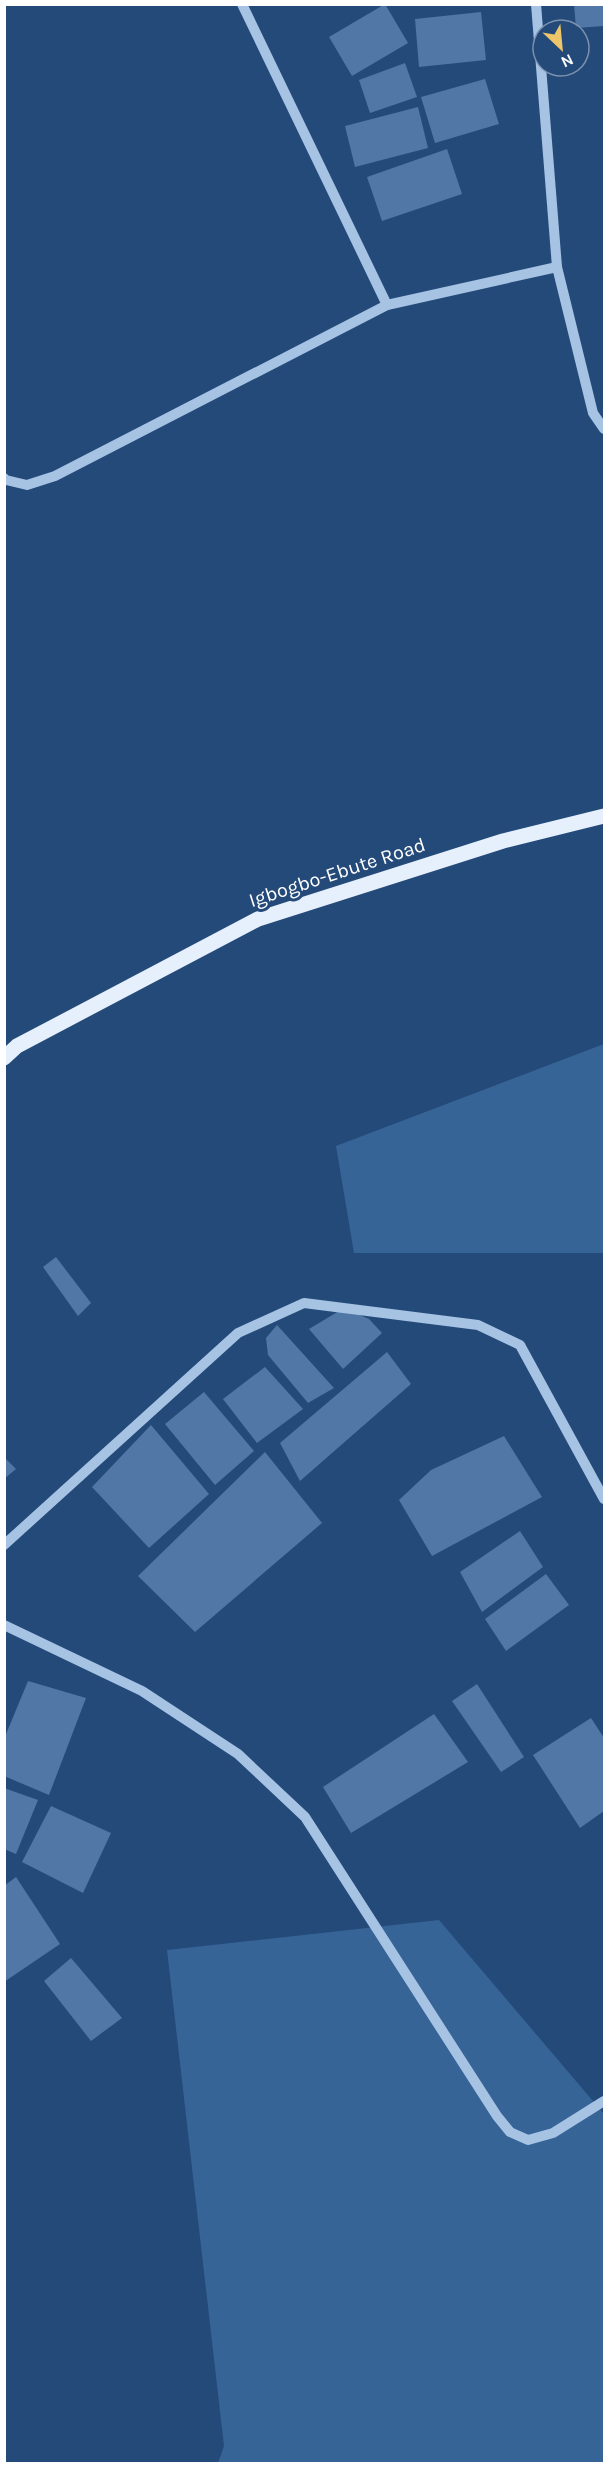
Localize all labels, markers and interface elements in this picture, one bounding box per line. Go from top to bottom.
north arrow [531,18,591,78]
text: N [558,50,577,72]
street label: Igbogbo-Ebute Road [246,833,428,912]

